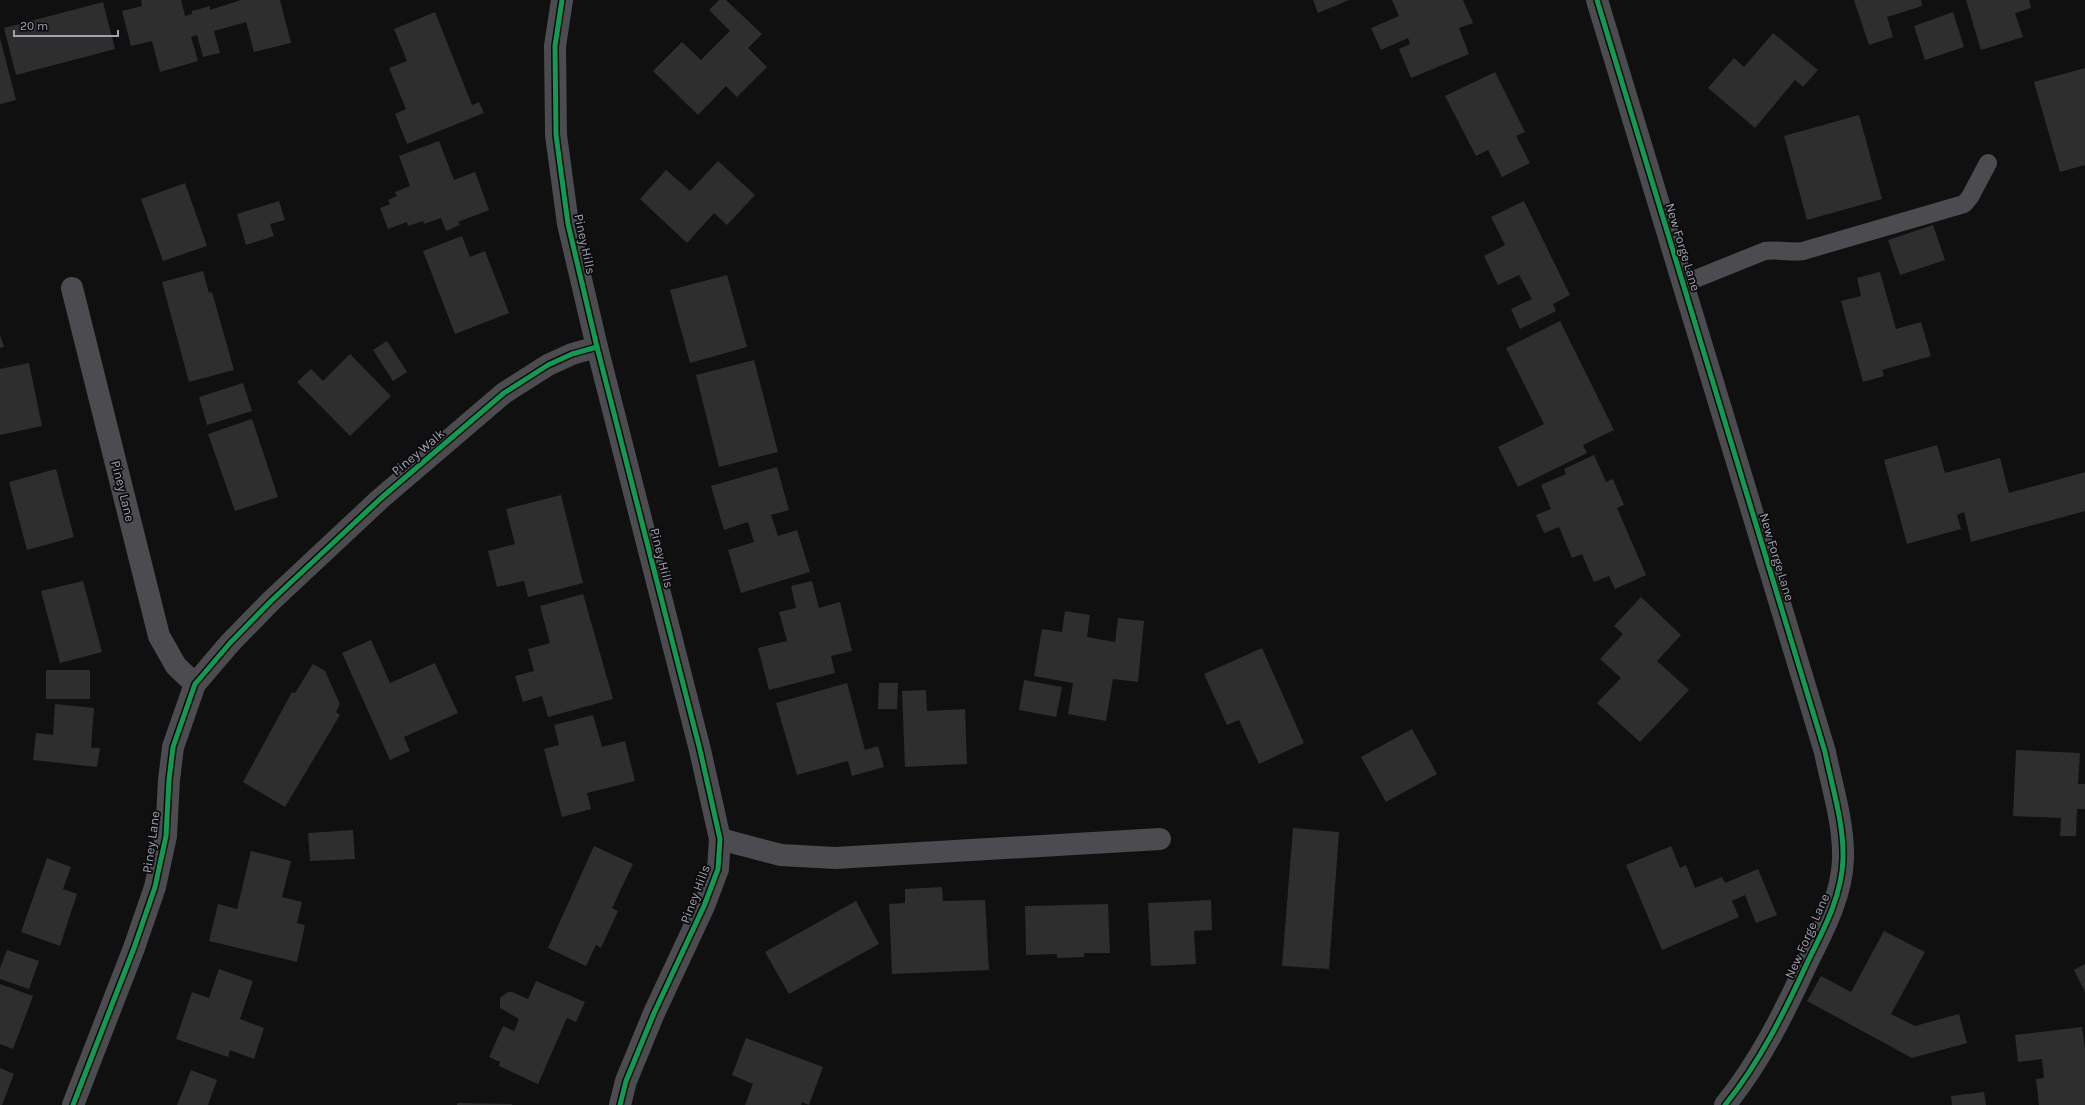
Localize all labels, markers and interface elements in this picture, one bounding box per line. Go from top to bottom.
scale bar [14,12,118,38]
text: 20 m [20,19,48,33]
street label: New Forge Lane [1663,201,1704,293]
street label: Piney Hills [571,212,599,276]
street label: Piney Walk [389,426,447,478]
street label: Piney Lane [108,459,138,523]
street label: New Forge Lane [1757,511,1798,603]
street label: Piney Hills [647,526,677,590]
street label: Piney Lane [139,810,163,874]
street label: Piney Hills [677,862,713,925]
street label: New Forge Lane [1782,891,1832,981]

